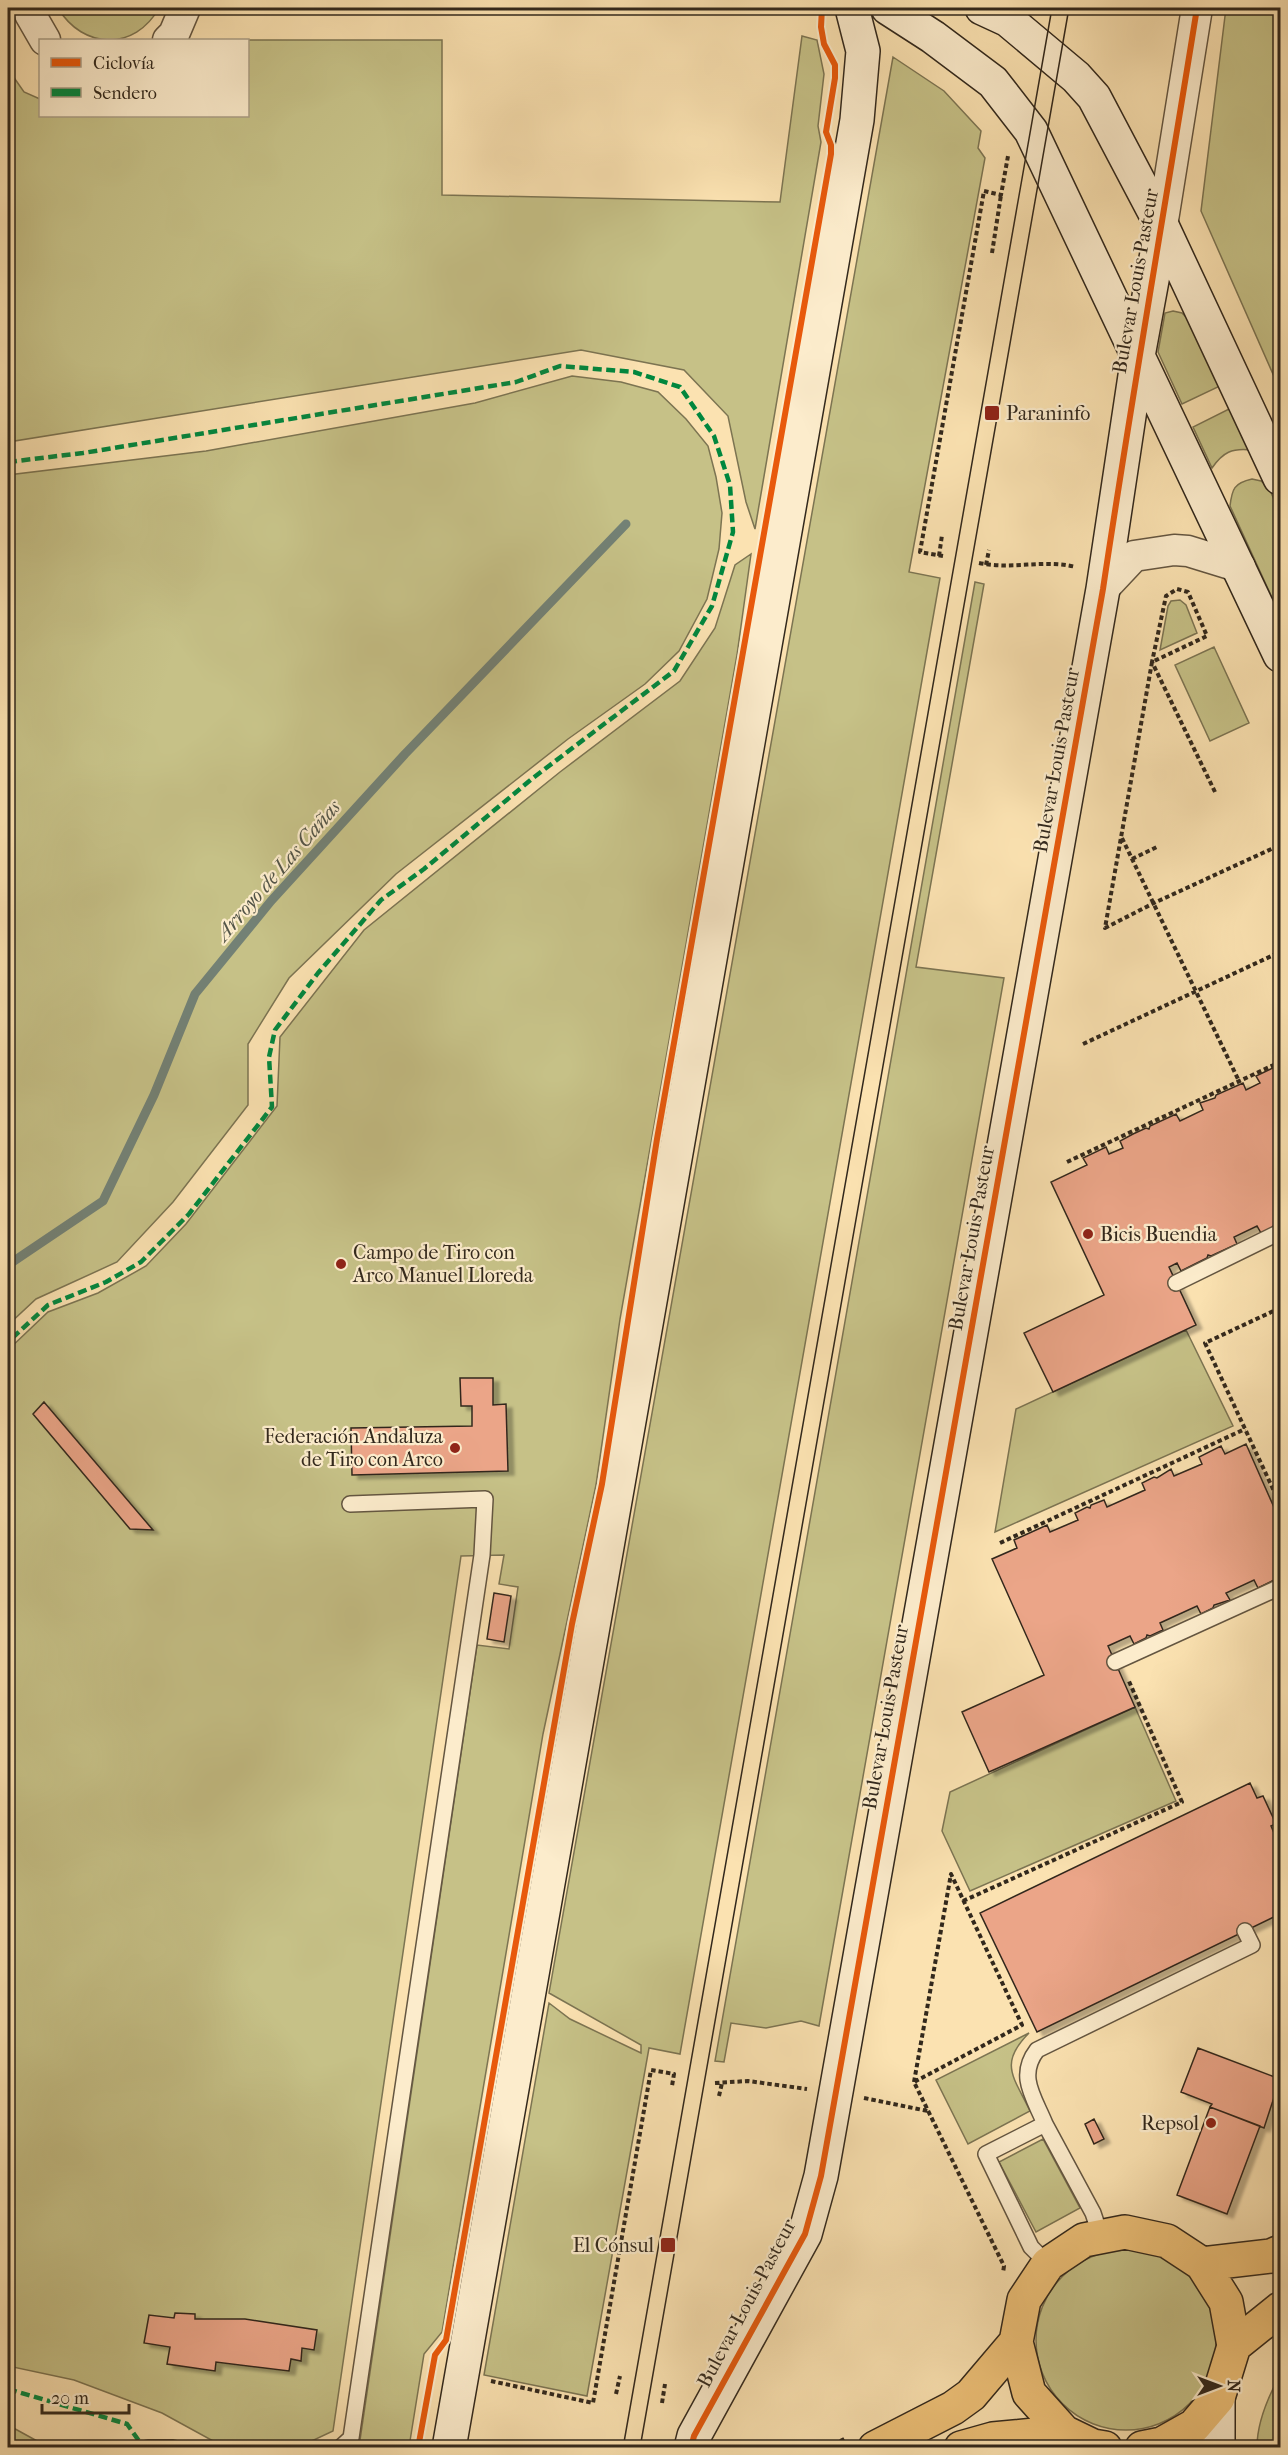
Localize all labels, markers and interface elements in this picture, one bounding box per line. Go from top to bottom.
legend [39,39,249,117]
text: Ciclovía [93,53,155,74]
text: Sendero [93,83,157,104]
street label: Bulevar Louis Pasteur [1108,186,1163,375]
place label: Paraninfo [1006,402,1090,425]
marker: Paraninfo [983,404,1001,422]
street label: Bulevar Louis Pasteur [1029,665,1084,854]
water label: Arroyo de Las Cañas [209,795,346,947]
street label: Bulevar Louis Pasteur [944,1143,999,1332]
place label: Bicis Buendia [1100,1223,1218,1246]
marker: Bicis Buendia [1081,1227,1095,1241]
place label: Campo de Tiro con Arco Manuel Lloreda [352,1241,534,1287]
marker: Campo de Tiro con Arco Manuel Lloreda [334,1257,348,1271]
place label: Federación Andaluza de Tiro con Arco [264,1425,444,1471]
marker: Federación Andaluza de Tiro con Arco [448,1441,462,1455]
street label: Bulevar Louis Pasteur [858,1622,913,1811]
place label: Repsol [1141,2112,1199,2135]
marker: Repsol [1204,2116,1218,2130]
street label: Bulevar Louis Pasteur [692,2215,801,2391]
place label: El Cónsul [573,2234,654,2257]
marker: El Cónsul [659,2236,677,2254]
north arrow [1189,2356,1249,2416]
scale bar [42,2377,129,2415]
text: N [1224,2380,1243,2393]
text: 20 m [51,2388,89,2409]

